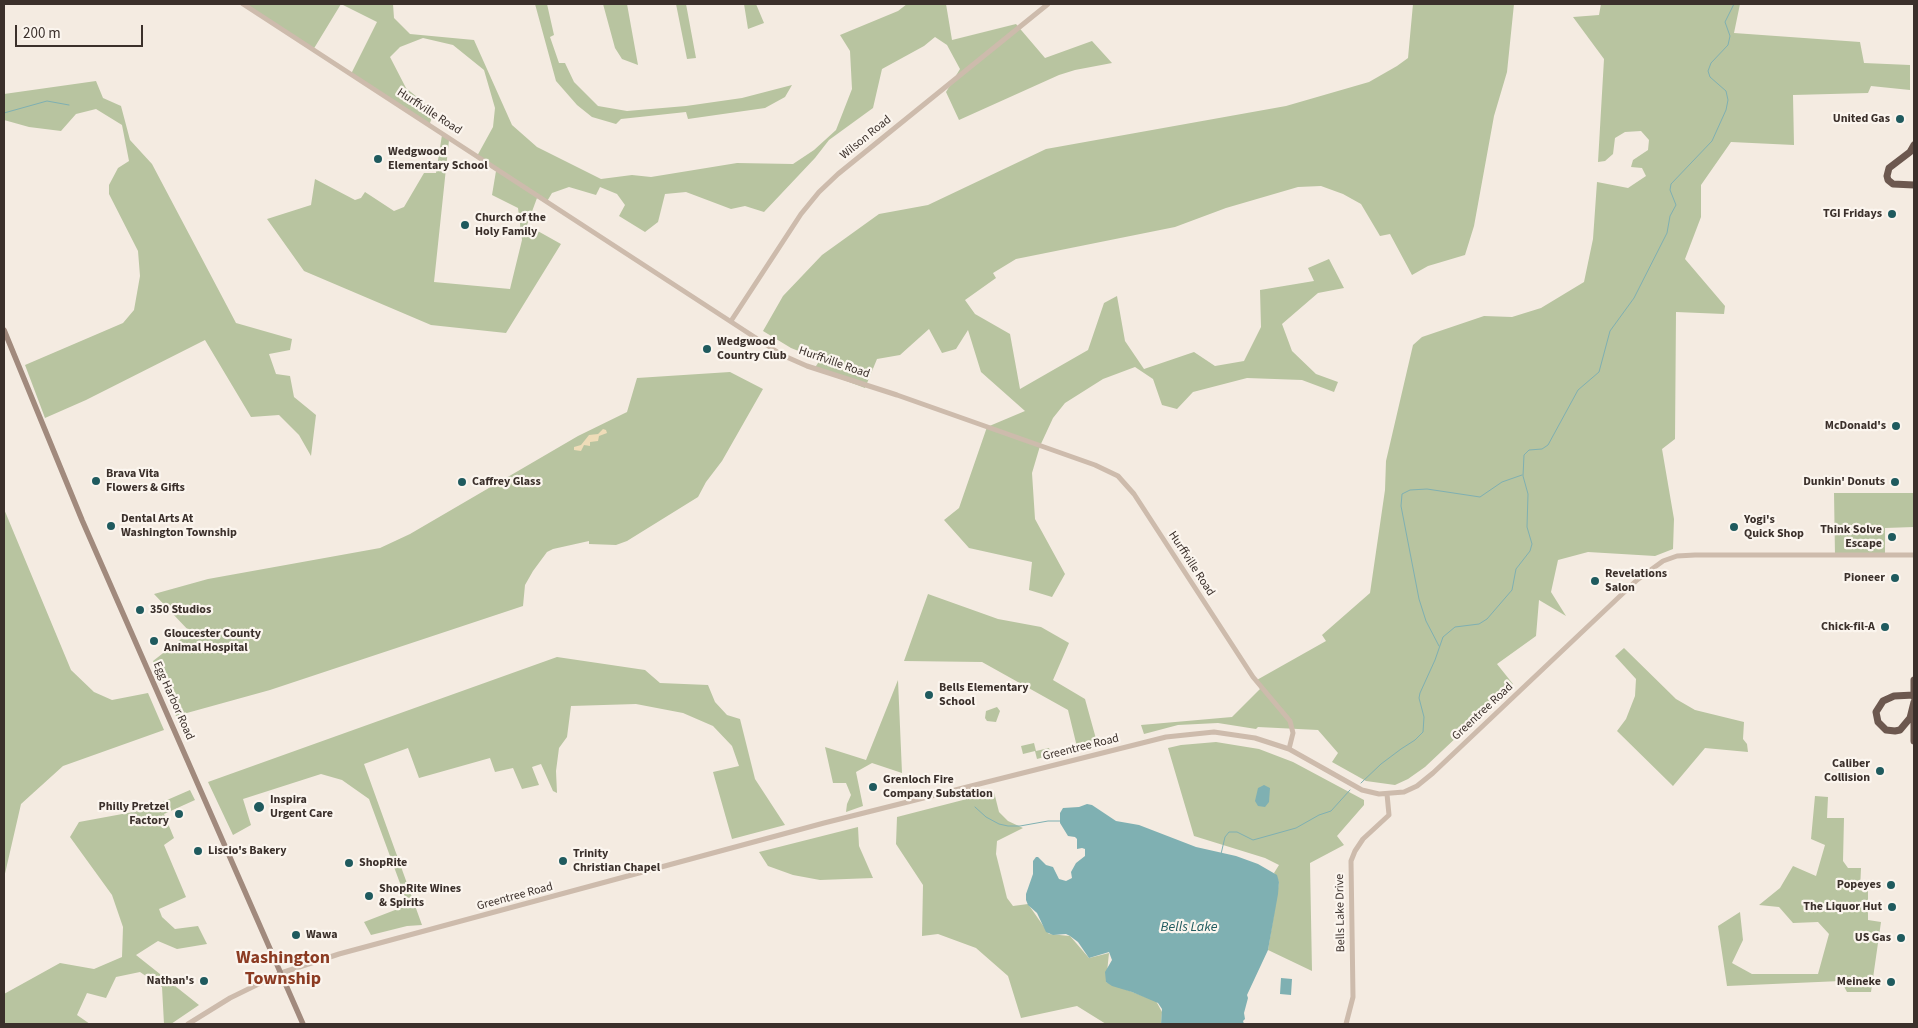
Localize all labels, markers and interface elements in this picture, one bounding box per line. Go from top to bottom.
scale bar [18,15,145,47]
text: 200 m [23,23,61,44]
street label: Hurffville Road [394,86,464,138]
place label: United Gas [1833,112,1890,126]
street label: Wilson Road [837,113,895,163]
marker: United Gas [1894,113,1906,125]
place label: Wedgwood Elementary School [388,145,488,173]
marker: Wedgwood Elementary School [372,153,384,165]
place label: TGI Fridays [1823,207,1882,221]
marker: TGI Fridays [1886,208,1898,220]
place label: Church of the Holy Family [475,211,546,239]
marker: Church of the Holy Family [459,219,471,231]
place label: Wedgwood Country Club [717,335,787,363]
marker: Wedgwood Country Club [701,343,713,355]
street label: Hurffville Road [796,344,872,382]
place label: McDonald's [1825,419,1886,433]
marker: McDonald's [1890,420,1902,432]
place label: Brava Vita Flowers & Gifts [106,467,185,495]
marker: Brava Vita Flowers & Gifts [90,475,102,487]
place label: Caffrey Glass [472,475,541,489]
place label: Dunkin' Donuts [1803,475,1885,489]
marker: Caffrey Glass [456,476,468,488]
marker: Dunkin' Donuts [1889,476,1901,488]
place label: Dental Arts At Washington Township [121,512,237,540]
place label: Yogi's Quick Shop [1744,513,1804,541]
marker: Dental Arts At Washington Township [105,520,117,532]
marker: Yogi's Quick Shop [1728,521,1740,533]
place label: Think Solve Escape [1820,523,1882,551]
street label: Hurffville Road [1165,529,1217,599]
marker: Think Solve Escape [1886,531,1898,543]
place label: Revelations Salon [1605,567,1667,595]
place label: Pioneer [1844,571,1885,585]
marker: Pioneer [1889,572,1901,584]
marker: Revelations Salon [1589,575,1601,587]
place label: 350 Studios [150,603,211,617]
marker: 350 Studios [134,604,146,616]
place label: Chick-fil-A [1821,620,1875,634]
marker: Chick-fil-A [1879,621,1891,633]
place label: Gloucester County Animal Hospital [164,627,261,655]
marker: Gloucester County Animal Hospital [148,635,160,647]
street label: Egg Harbor Road [149,660,197,742]
street label: Greentree Road [1450,680,1516,744]
place label: Bells Elementary School [939,681,1028,709]
marker: Bells Elementary School [923,689,935,701]
street label: Greentree Road [1041,732,1121,764]
place label: Caliber Collision [1824,757,1870,785]
marker: Caliber Collision [1874,765,1886,777]
place label: Grenloch Fire Company Substation [883,773,993,801]
marker: Grenloch Fire Company Substation [867,781,879,793]
place label: Inspira Urgent Care [270,793,333,821]
place label: Philly Pretzel Factory [99,800,169,828]
marker: Inspira Urgent Care [252,800,266,814]
marker: Philly Pretzel Factory [173,808,185,820]
place label: Liscio's Bakery [208,844,286,858]
marker: Liscio's Bakery [192,845,204,857]
place label: Trinity Christian Chapel [573,847,660,875]
marker: Trinity Christian Chapel [557,855,569,867]
place label: ShopRite [359,856,407,870]
marker: ShopRite [343,857,355,869]
street label: Bells Lake Drive [1333,874,1349,952]
place label: Popeyes [1837,878,1881,892]
marker: Popeyes [1885,879,1897,891]
street label: Greentree Road [475,880,555,914]
place label: ShopRite Wines & Spirits [379,882,461,910]
marker: ShopRite Wines & Spirits [363,890,375,902]
place label: The Liquor Hut [1803,900,1882,914]
marker: The Liquor Hut [1886,901,1898,913]
water label: Bells Lake [1161,920,1217,936]
place label: Wawa [306,928,337,942]
marker: Wawa [290,929,302,941]
place label: US Gas [1855,931,1891,945]
marker: US Gas [1895,932,1907,944]
district label: Washington Township [236,948,330,991]
place label: Nathan's [147,974,194,988]
marker: Nathan's [198,975,210,987]
place label: Meineke [1837,975,1881,989]
marker: Meineke [1885,976,1897,988]

